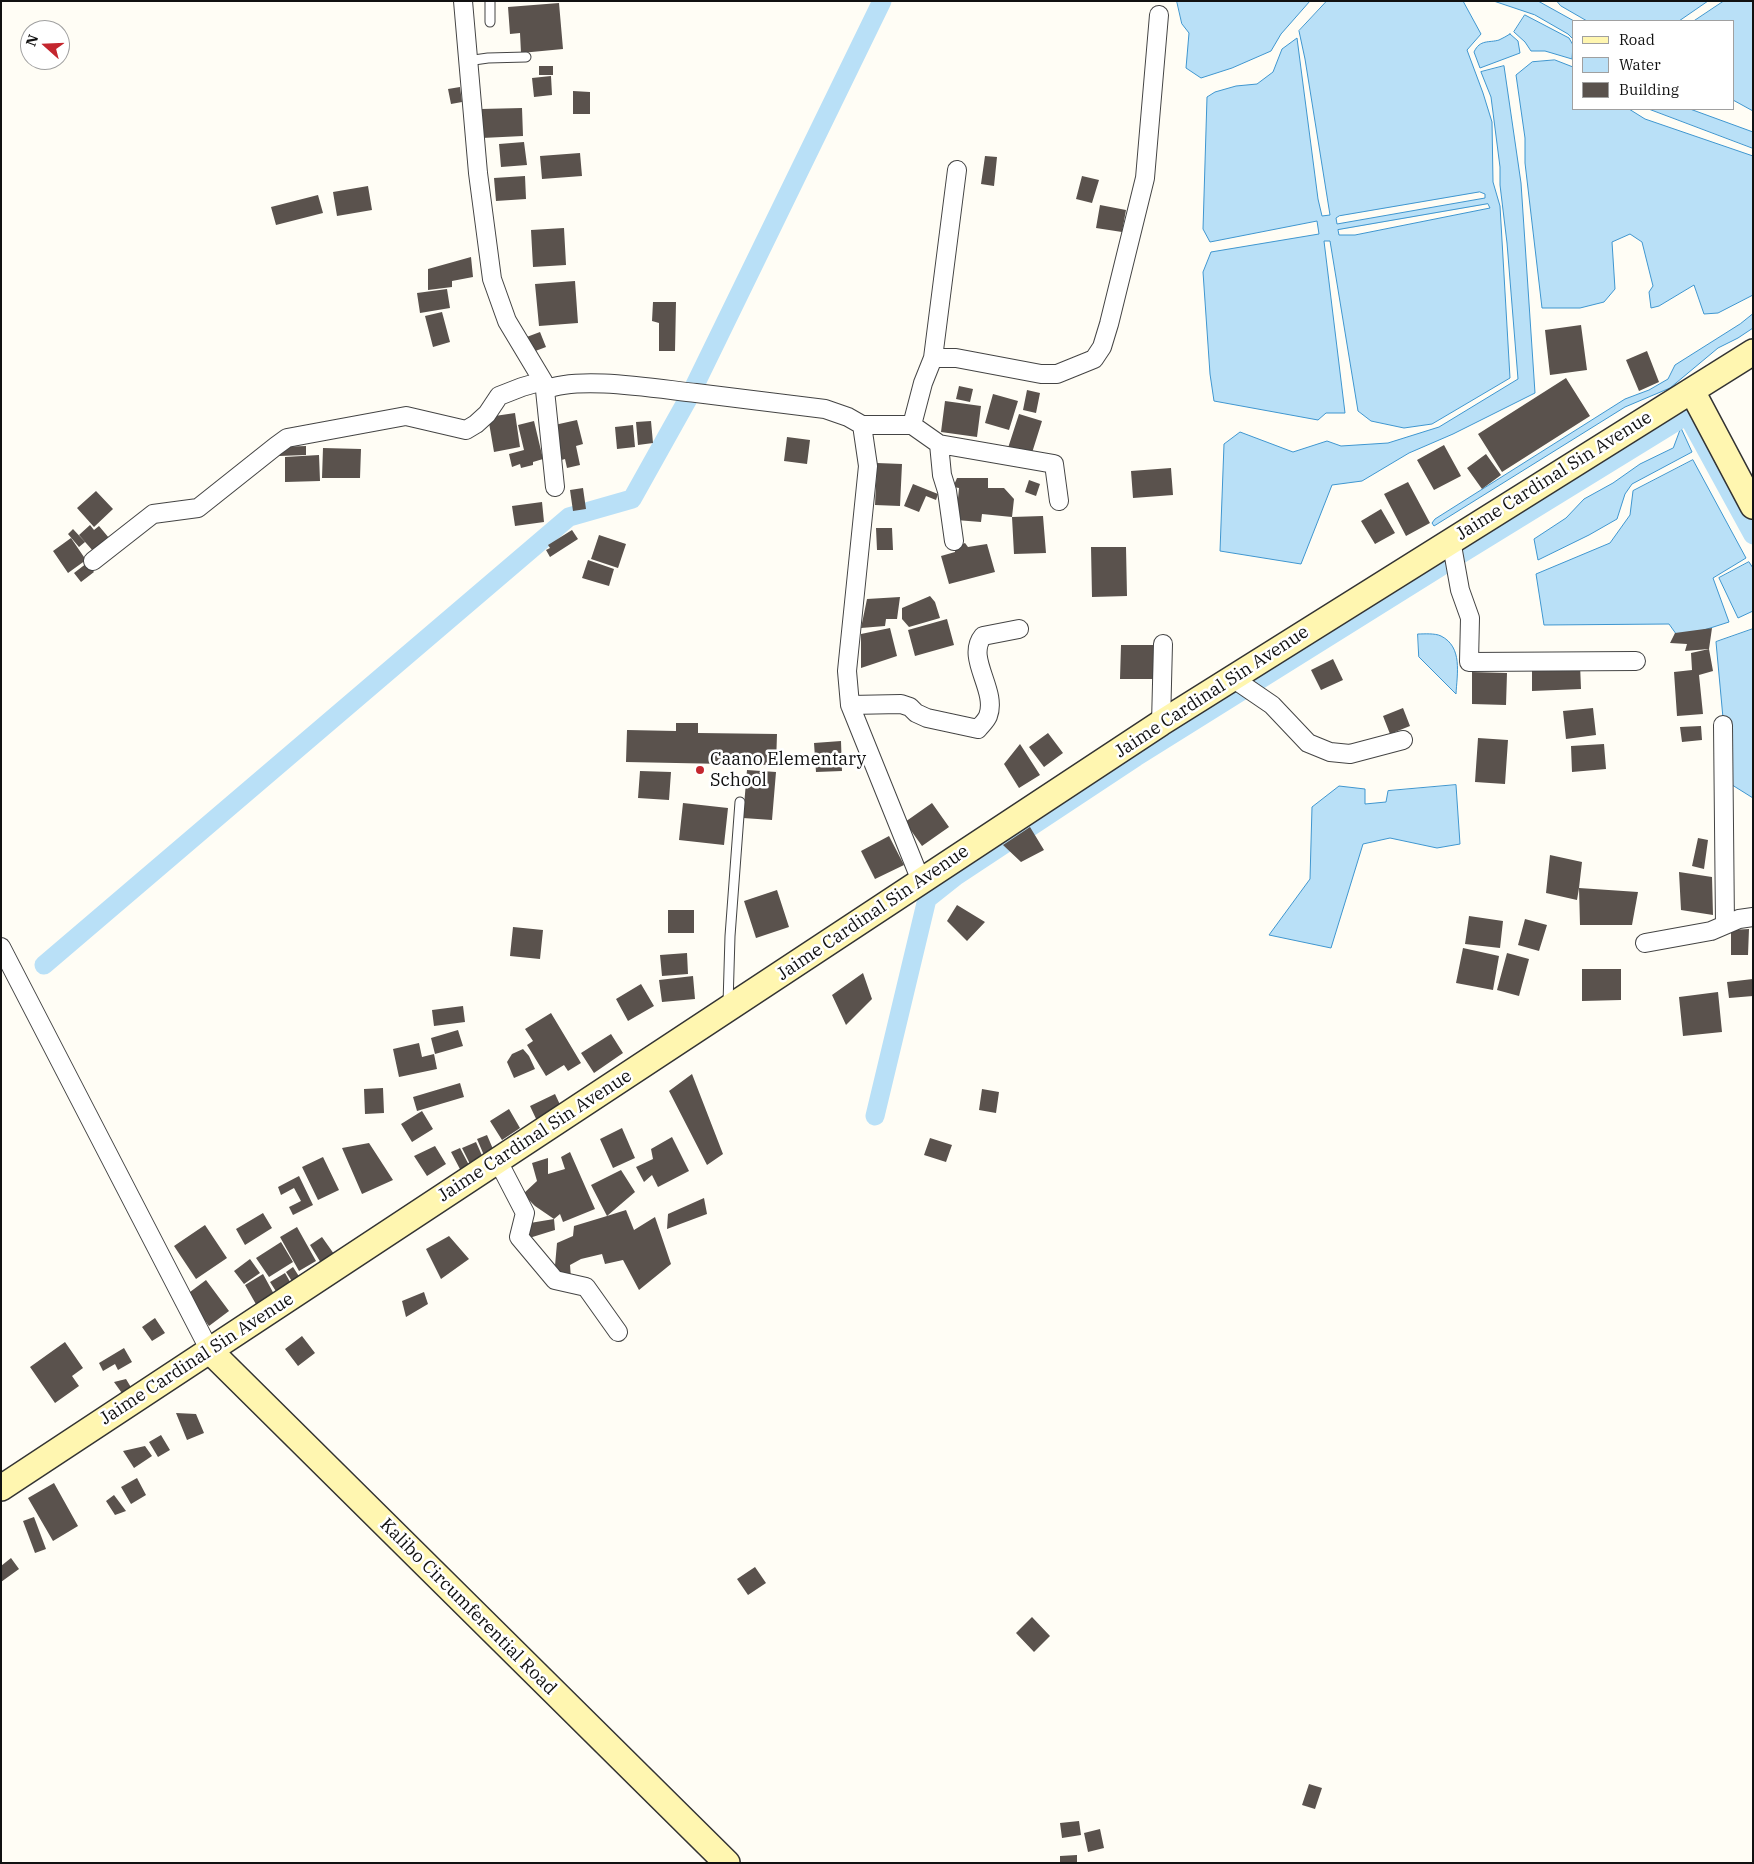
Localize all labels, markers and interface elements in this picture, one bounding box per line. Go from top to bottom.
north arrow [20,20,70,70]
legend [1572,20,1734,110]
text: Road [1619,30,1655,49]
text: N [21,32,42,49]
text: Water [1619,55,1661,74]
text: Building [1619,80,1679,99]
street label: Jaime Cardinal Sin Avenue [1452,407,1656,545]
street label: Jaime Cardinal Sin Avenue [1111,621,1313,763]
place label: Caano Elementary School [710,749,866,792]
marker: Caano Elementary School [694,764,706,776]
street label: Jaime Cardinal Sin Avenue [773,841,973,985]
street label: Jaime Cardinal Sin Avenue [434,1065,636,1207]
street label: Jaime Cardinal Sin Avenue [96,1288,298,1430]
street label: Kalibo Circumferential Road [375,1514,561,1700]

